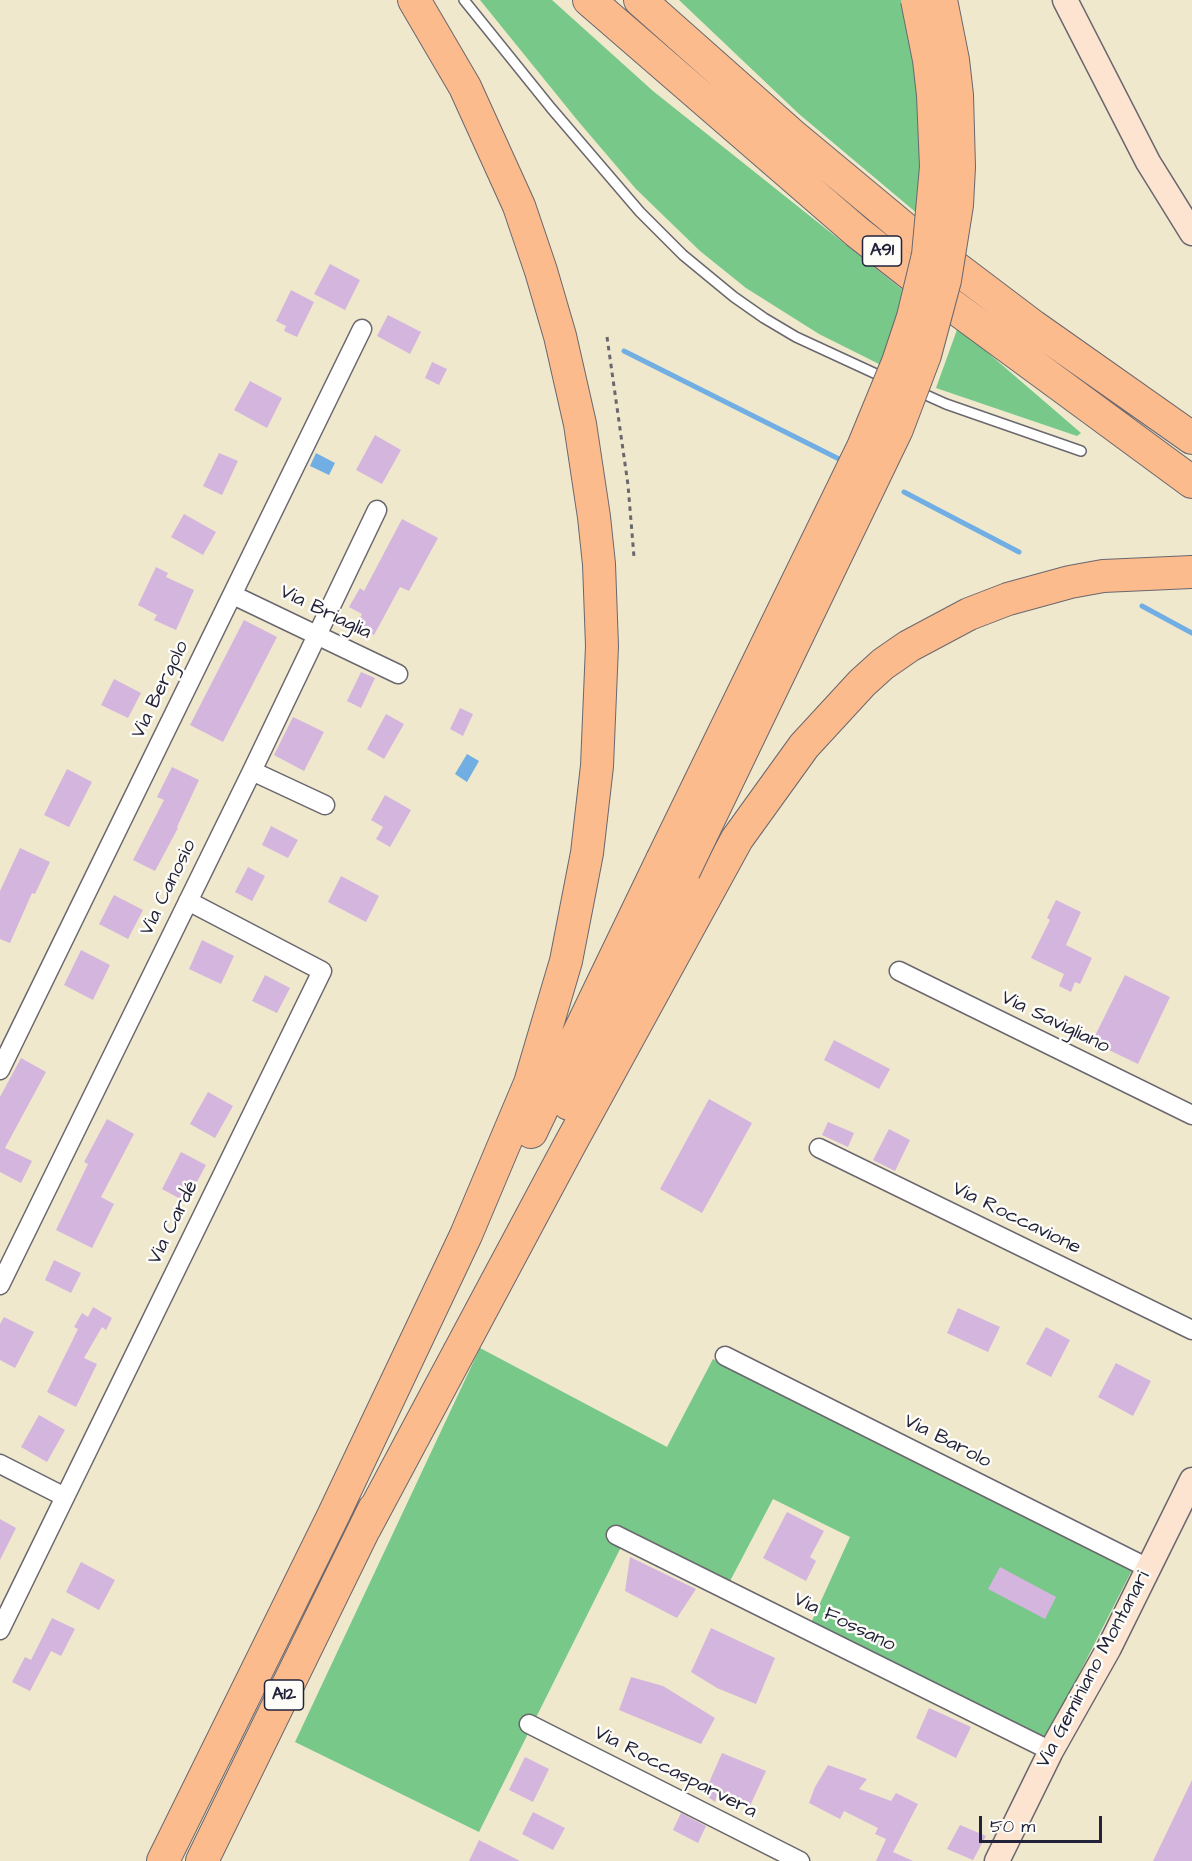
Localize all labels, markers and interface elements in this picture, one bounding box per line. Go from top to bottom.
road number: A91 [862,236,902,266]
street label: Via Briaglia [275,581,375,645]
street label: Via Bergolo [127,637,195,743]
street label: Via Canosio [135,836,203,940]
street label: Via Savigliano [997,986,1113,1060]
street label: Via Cardé [143,1177,205,1269]
street label: Via Roccavione [948,1177,1084,1261]
street label: Via Barolo [899,1410,995,1474]
street label: Via Geminiano Montanari [1032,1567,1156,1773]
street label: Via Fossano [789,1588,899,1658]
road number: A12 [264,1680,304,1710]
street label: Via Roccasparvera [590,1722,760,1824]
scale bar [982,1804,1105,1842]
text: 50 m [990,1814,1035,1839]

